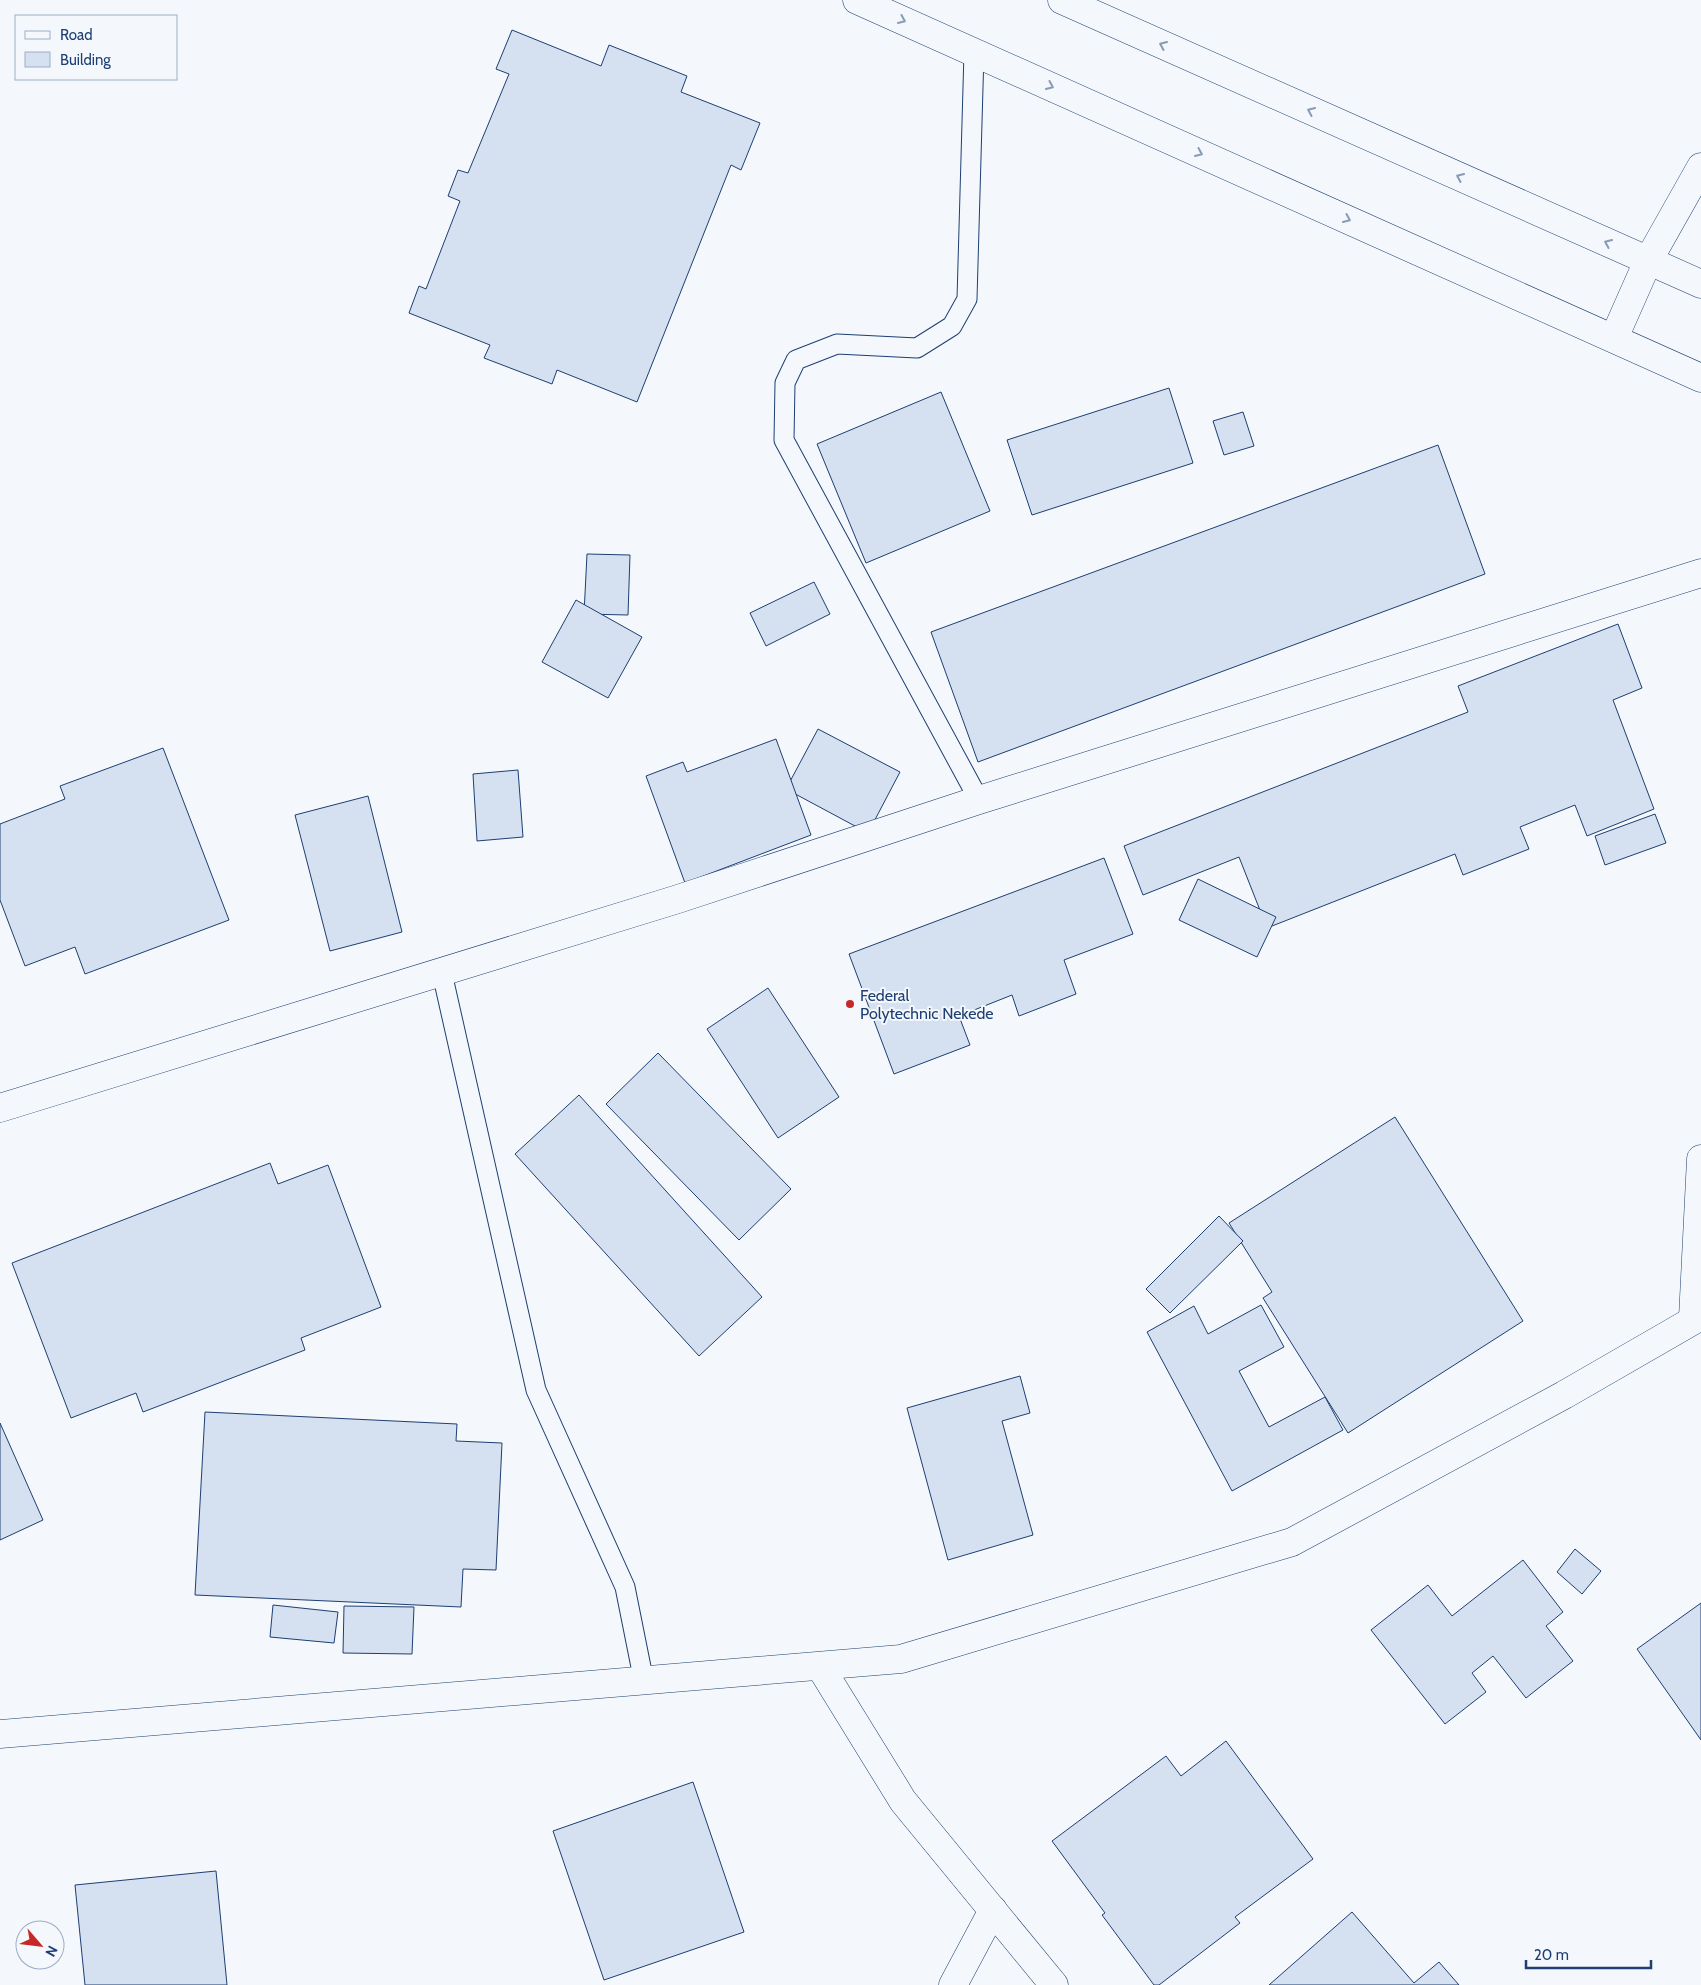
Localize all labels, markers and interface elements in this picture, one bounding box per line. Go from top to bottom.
one-way arrow [897,13,906,24]
legend [15,15,178,80]
text: Road [60,26,93,44]
one-way arrow [1159,41,1168,51]
text: Building [60,51,111,69]
one-way arrow [1045,80,1054,91]
one-way arrow [1307,107,1316,117]
one-way arrow [1194,146,1203,157]
one-way arrow [1456,173,1465,183]
one-way arrow [1342,212,1351,223]
one-way arrow [1604,239,1613,249]
place label: Federal Polytechnic Nekede [860,986,993,1023]
marker: Federal Polytechnic Nekede [844,998,856,1010]
north arrow [15,1920,65,1970]
scale bar [1526,1938,1651,1970]
text: N [41,1943,62,1960]
text: 20 m [1534,1946,1569,1964]

